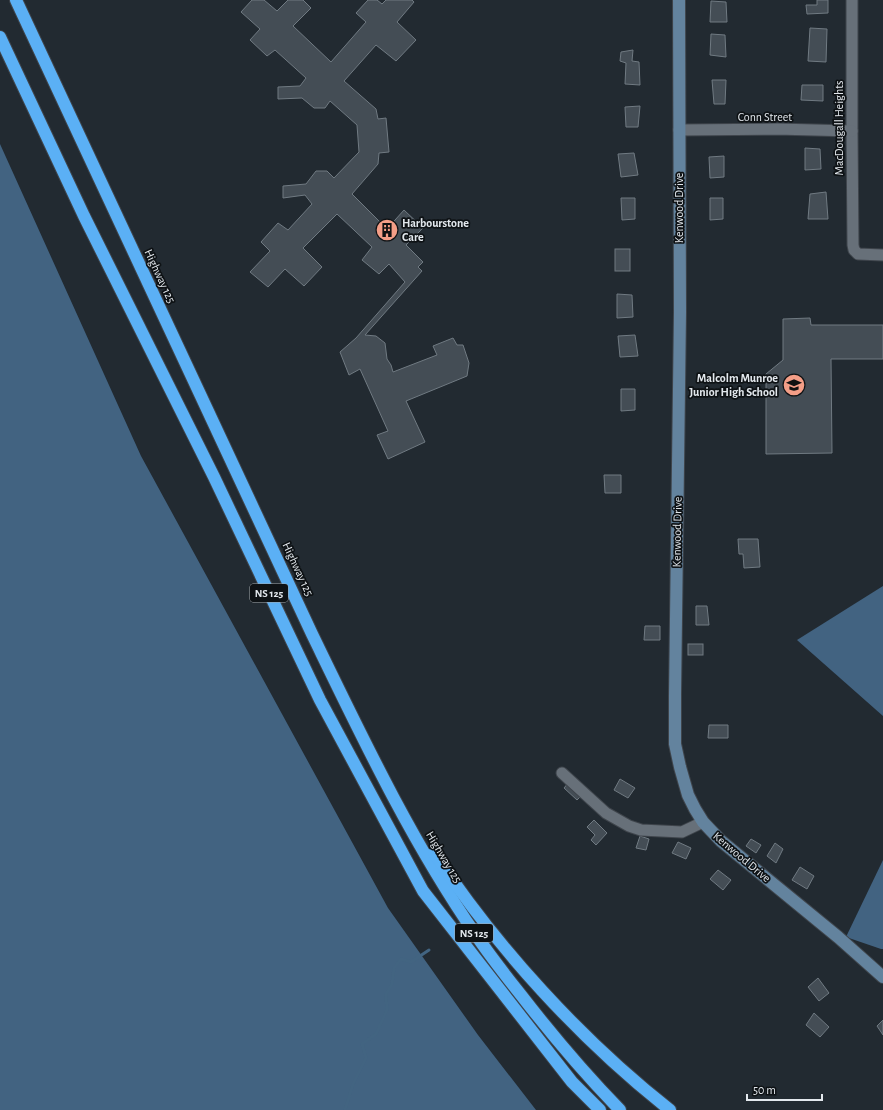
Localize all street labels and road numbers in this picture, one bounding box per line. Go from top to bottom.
street label: MacDougall Heights [833,81,845,175]
street label: Conn Street [738,111,792,123]
street label: Kenwood Drive [673,173,685,243]
street label: Highway 125 [141,247,178,305]
street label: Kenwood Drive [670,497,684,567]
street label: Highway 125 [279,540,316,598]
road number: NS 125 [250,584,288,602]
street label: Highway 125 [423,829,464,885]
street label: Kenwood Drive [711,830,773,884]
road number: NS 125 [455,924,493,942]

